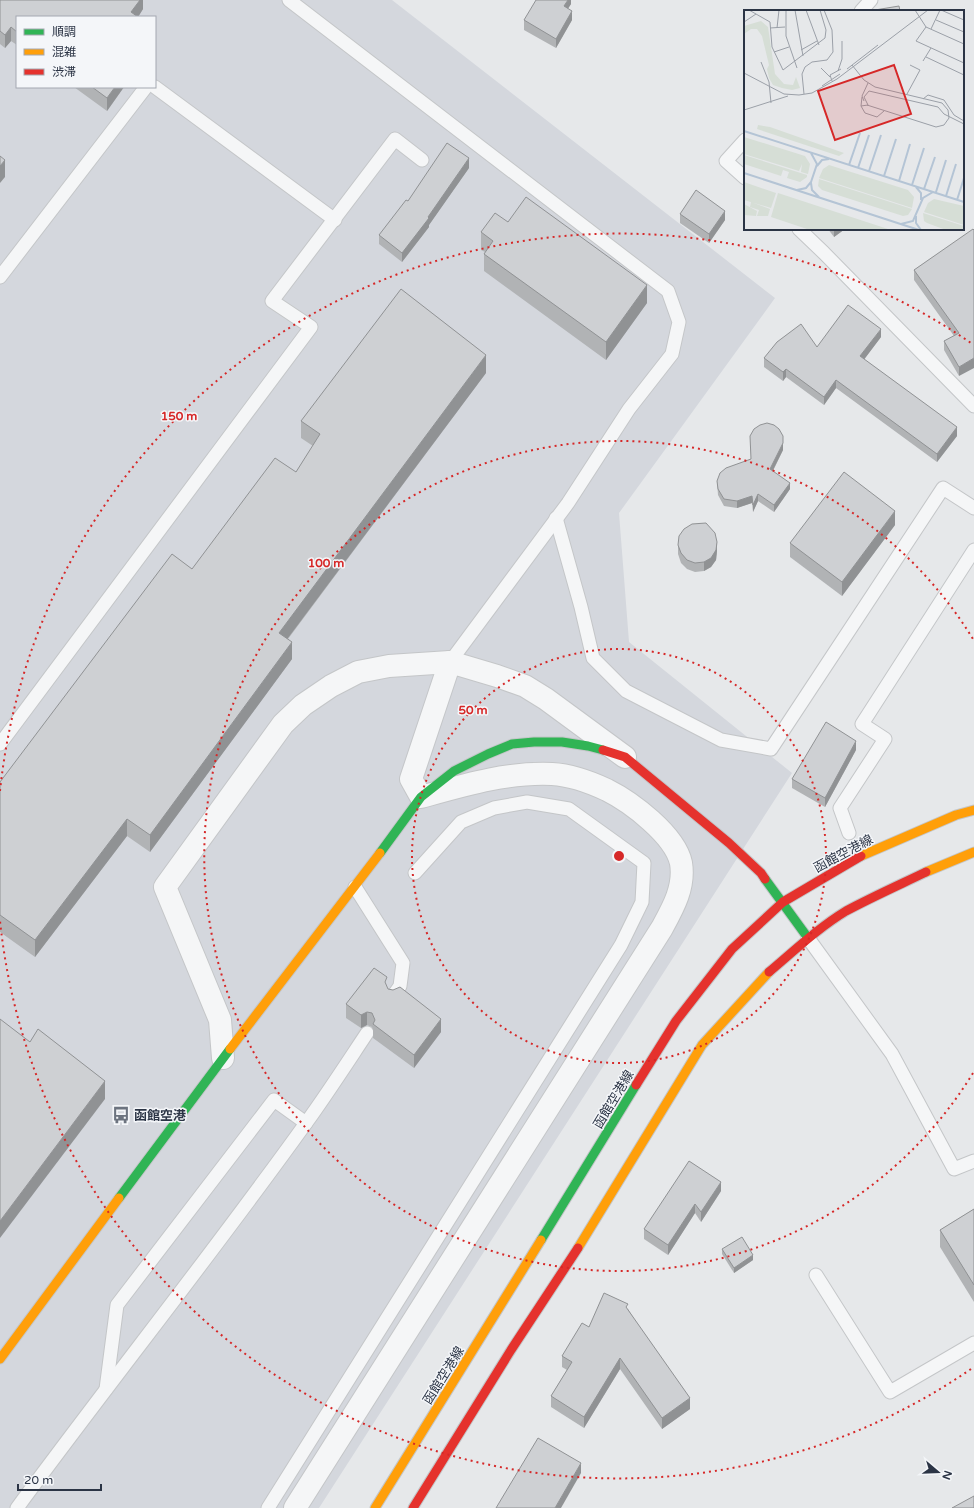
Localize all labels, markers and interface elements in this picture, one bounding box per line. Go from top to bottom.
inset map [744,10,964,230]
legend [16,16,156,88]
text: 順調 [52,25,76,39]
text: 混雑 [52,45,76,59]
text: 渋滞 [52,65,76,79]
text: 150 m [161,409,197,423]
text: 100 m [308,556,344,570]
text: 50 m [458,703,488,717]
street label: 函館空港線 [811,832,876,876]
centre of rings [612,849,626,863]
street label: 函館空港線 [590,1068,637,1131]
bus stop icon: 函館空港 [111,1105,131,1125]
place label: 函館空港 [134,1108,186,1124]
street label: 函館空港線 [420,1344,468,1407]
north arrow [918,1452,958,1492]
scale bar [18,1466,101,1492]
text: N [939,1469,955,1481]
text: 20 m [24,1473,53,1487]

